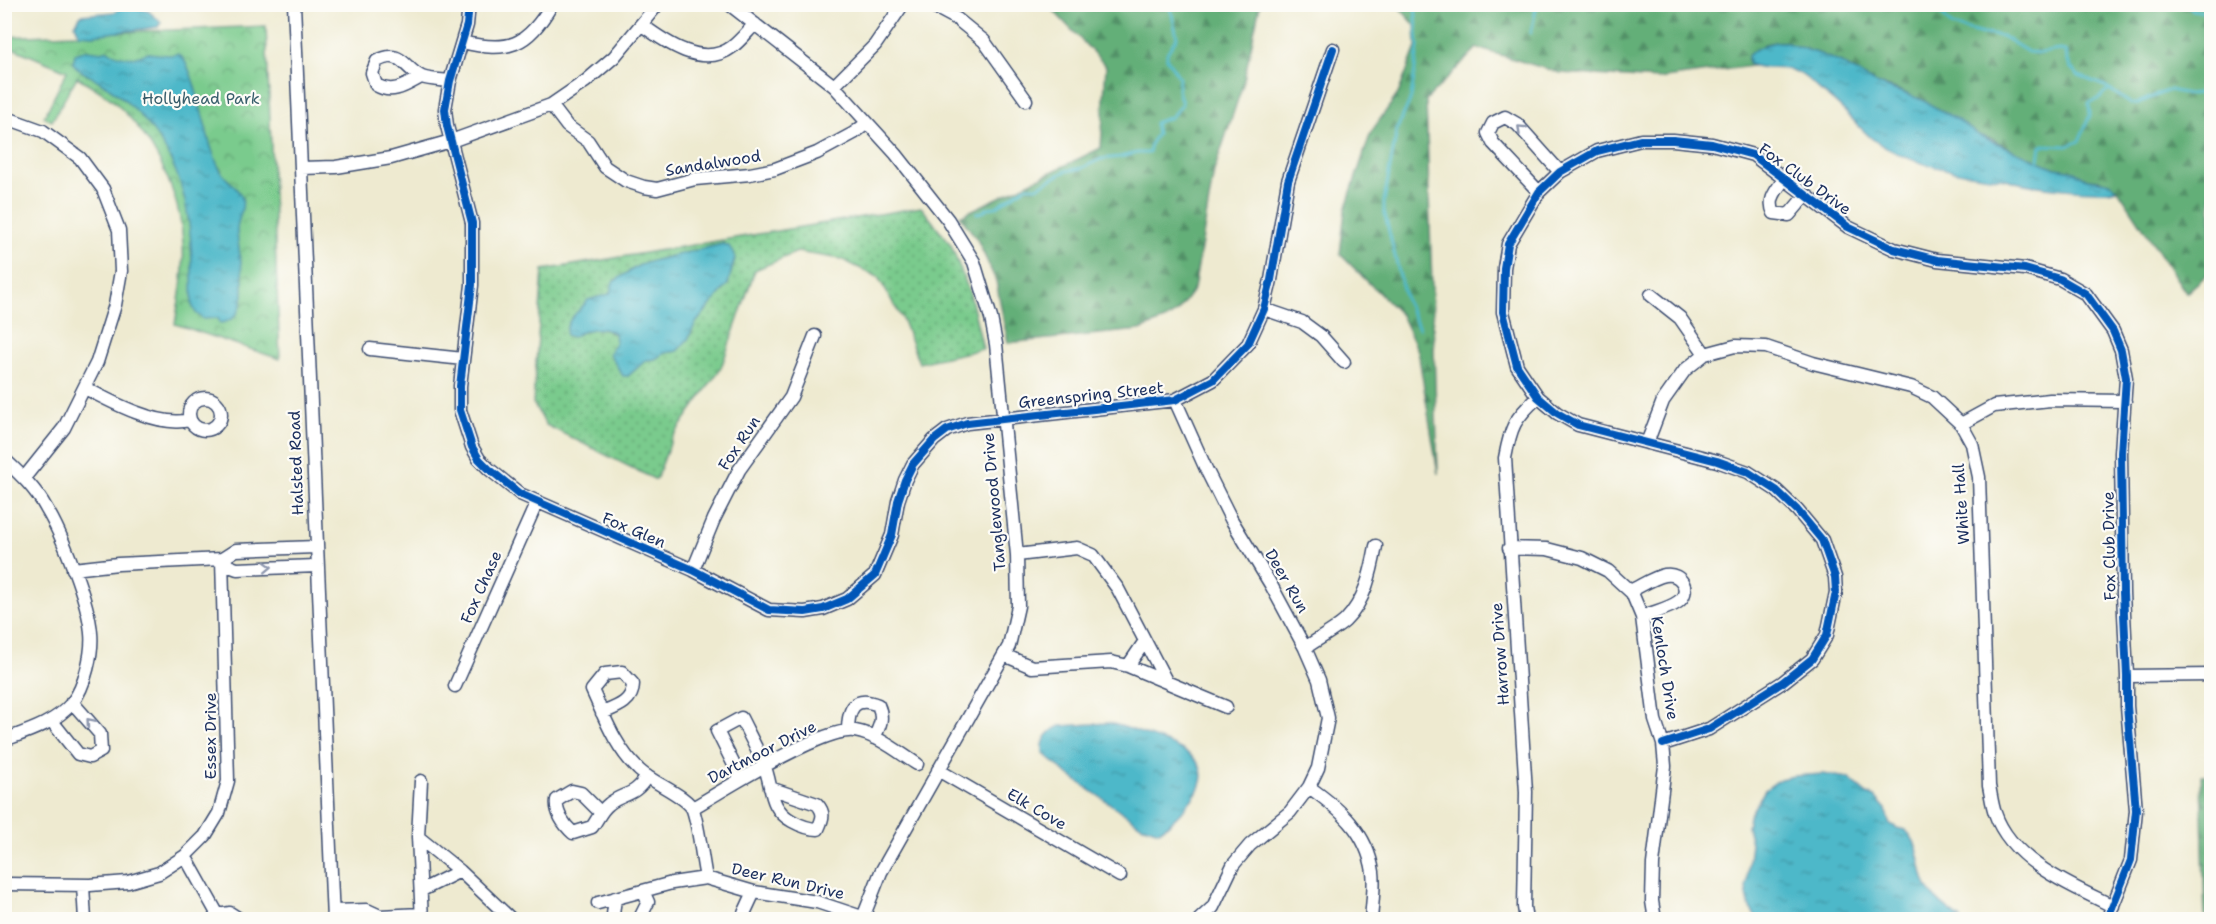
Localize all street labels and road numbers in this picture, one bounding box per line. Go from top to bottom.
street label: Fox Club Drive [1755,138,1855,220]
street label: Sandalwood [664,145,762,181]
street label: Greenspring Street [1017,377,1165,413]
street label: Halsted Road [284,410,308,516]
street label: Fox Run [713,412,765,474]
street label: Tanglewood Drive [977,432,1011,572]
street label: White Hall [1948,463,1974,545]
street label: Fox Club Drive [2098,491,2120,601]
street label: Fox Glen [599,507,669,553]
street label: Deer Run [1260,545,1314,617]
street label: Fox Chase [456,547,506,627]
street label: Harrow Drive [1486,602,1514,706]
street label: Kenloch Drive [1646,614,1684,722]
street label: Essex Drive [200,692,221,780]
street label: Dartmoor Drive [704,716,820,788]
street label: Elk Cove [1003,784,1071,834]
street label: Deer Run Drive [729,858,847,904]

